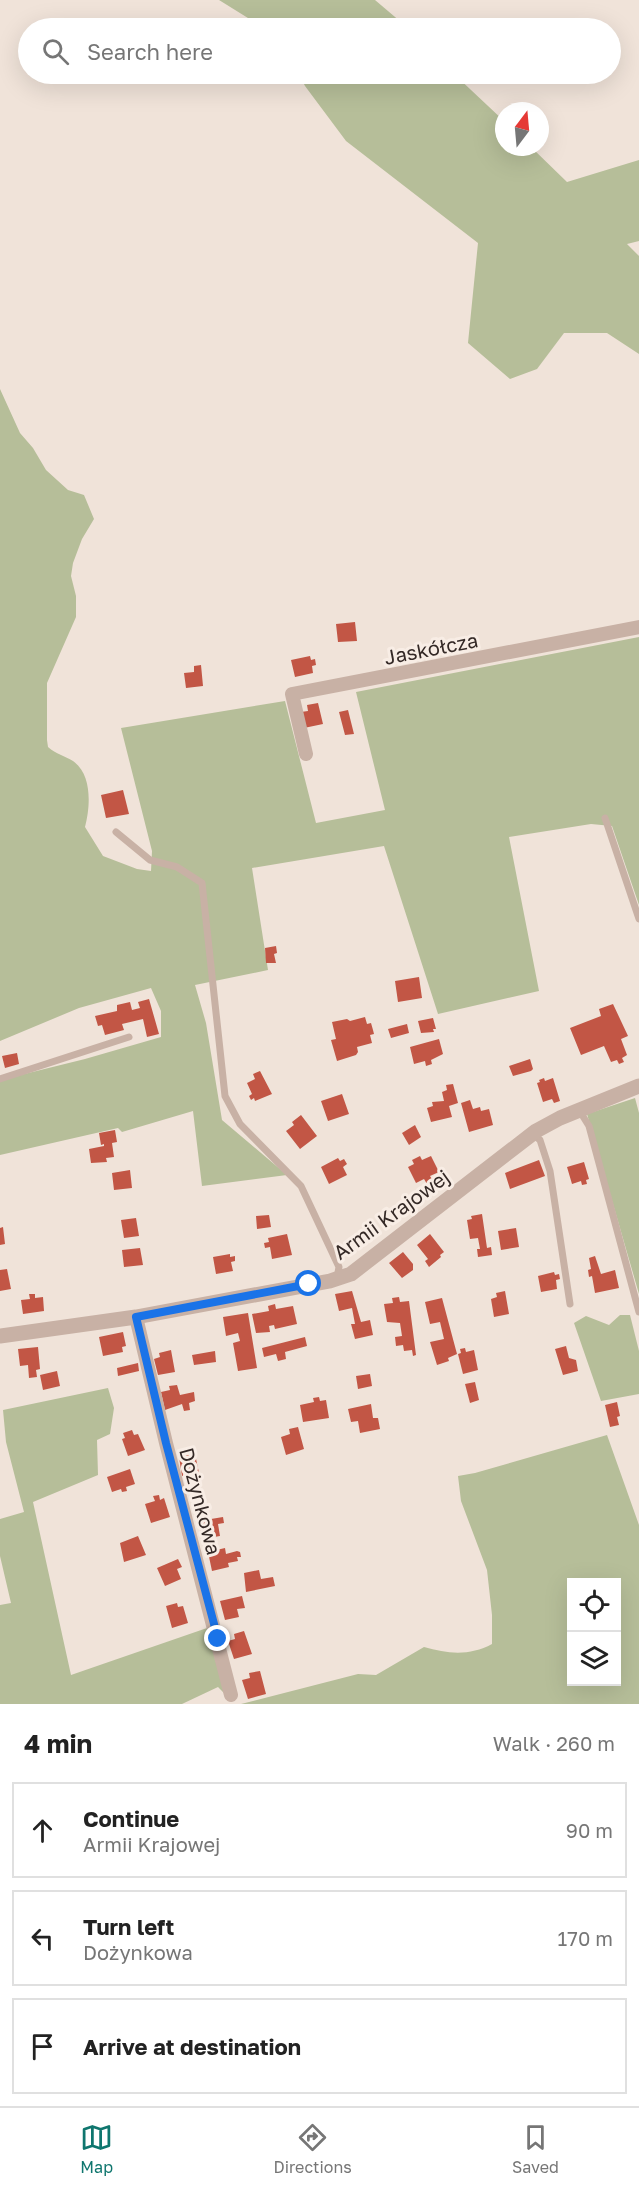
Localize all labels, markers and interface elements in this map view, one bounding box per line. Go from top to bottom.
search box [18,18,621,84]
icon: search [39,35,72,68]
text: Search here [87,38,213,65]
north arrow [495,102,549,156]
street label: Jaskółcza [382,627,480,669]
street label: Armii Krajowej [328,1164,454,1264]
route start [295,1270,321,1296]
street label: Dożynkowa [175,1445,227,1557]
map controls [567,1578,621,1686]
button: locate [567,1578,621,1632]
route end [204,1625,230,1651]
button: layers [567,1632,621,1686]
text: 4 min [24,1728,92,1759]
text: Walk · 260 m [493,1731,615,1755]
text: Continue [83,1805,179,1832]
icon: ahead [26,1814,59,1847]
text: 90 m [566,1818,613,1842]
text: Armii Krajowej [83,1832,220,1856]
text: Turn left [83,1913,174,1940]
icon: left [26,1922,59,1955]
text: 170 m [558,1926,613,1950]
text: Dożynkowa [83,1940,193,1964]
icon: arrive [26,2030,59,2063]
text: Arrive at destination [83,2033,301,2060]
tab: Map [80,2121,113,2177]
tab: Directions [274,2121,352,2177]
tab: Saved [512,2121,559,2177]

